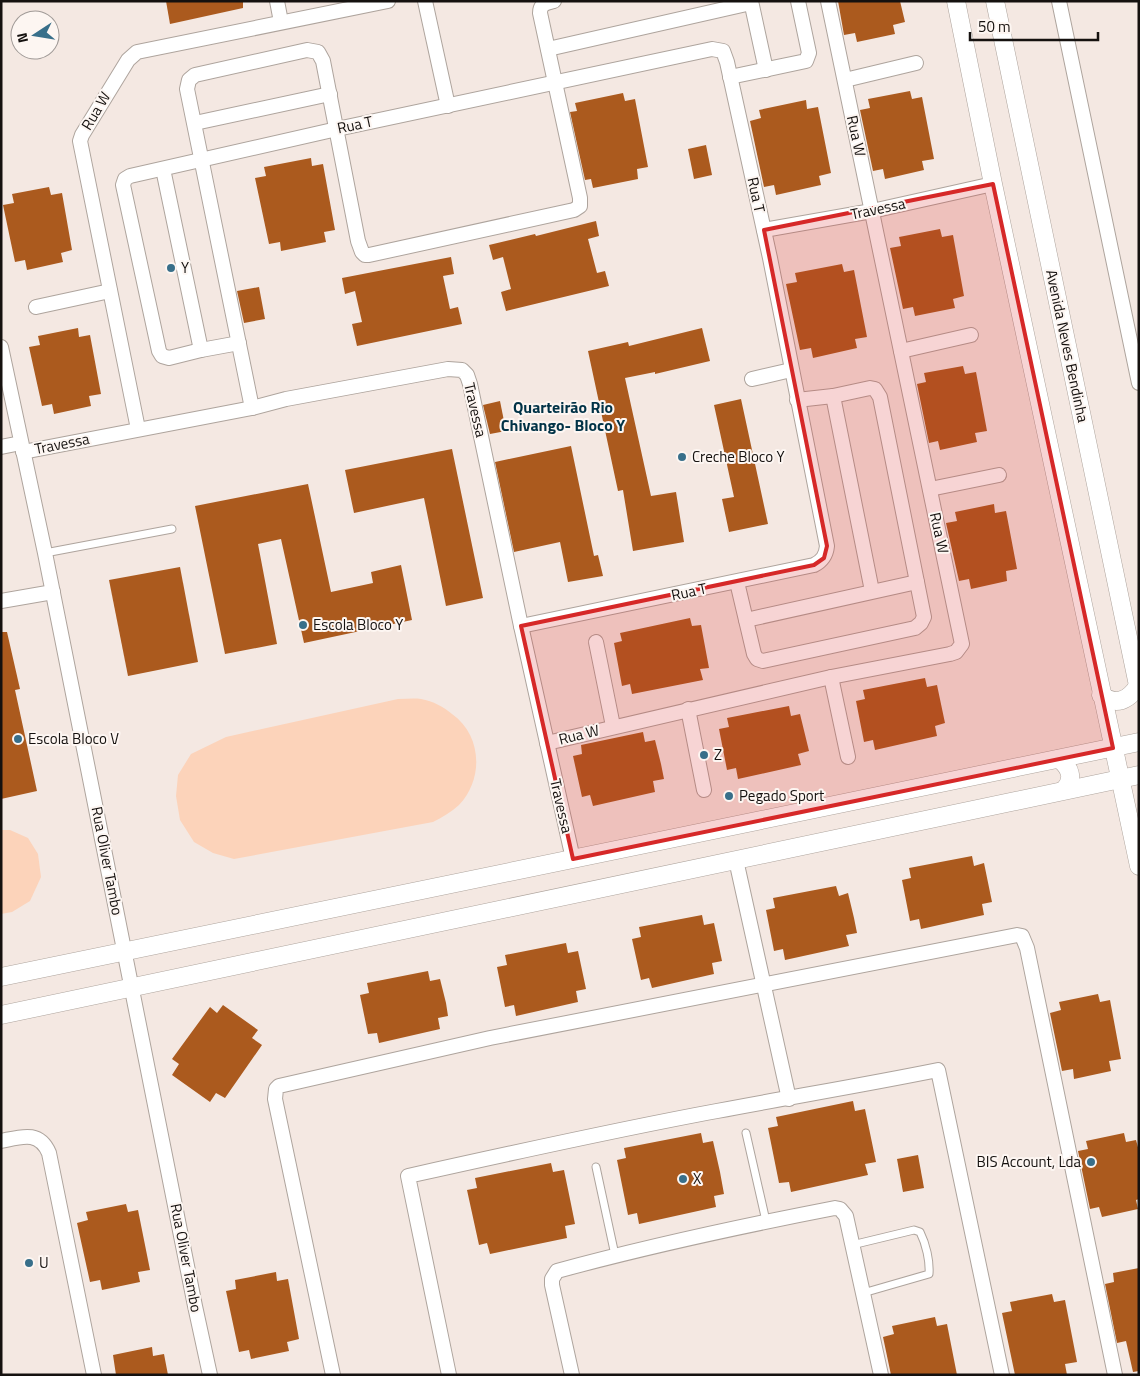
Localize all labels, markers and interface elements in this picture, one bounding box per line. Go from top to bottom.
north arrow [10,10,60,60]
scale bar [970,10,1098,42]
text: 50 m [978,15,1011,38]
text: N [11,31,33,45]
street label: Rua W [75,87,116,134]
street label: Rua T [335,110,375,139]
street label: Rua W [841,113,872,158]
street label: Rua T [742,175,771,215]
street label: Travessa [848,191,908,226]
place label: Y [181,256,189,279]
marker: Y [165,262,177,274]
street label: Avenida Neves Bendinha [1040,267,1095,425]
street label: Travessa [458,380,493,440]
district label: Quarteirão Rio Chivango- Bloco Y [501,395,625,437]
street label: Travessa [33,427,92,460]
place label: Creche Bloco Y [692,445,785,468]
marker: Creche Bloco Y [676,451,688,463]
street label: Rua W [924,510,955,555]
street label: Rua T [669,577,709,606]
place label: Escola Bloco Y [313,613,403,636]
marker: Escola Bloco Y [297,619,309,631]
street label: Rua W [556,718,602,751]
place label: Escola Bloco V [28,727,119,750]
marker: Escola Bloco V [12,733,24,745]
place label: Z [714,743,722,766]
marker: Z [698,749,710,761]
street label: Travessa [544,776,579,836]
place label: Pegado Sport [739,784,825,807]
marker: Pegado Sport [723,790,735,802]
street label: Rua Oliver Tambo [86,805,129,917]
place label: BIS Account, Lda [977,1150,1081,1173]
marker: BIS Account, Lda [1085,1156,1097,1168]
place label: X [693,1167,702,1190]
marker: X [677,1173,689,1185]
street label: Rua Oliver Tambo [165,1202,208,1314]
place label: U [39,1251,49,1274]
marker: U [23,1257,35,1269]

